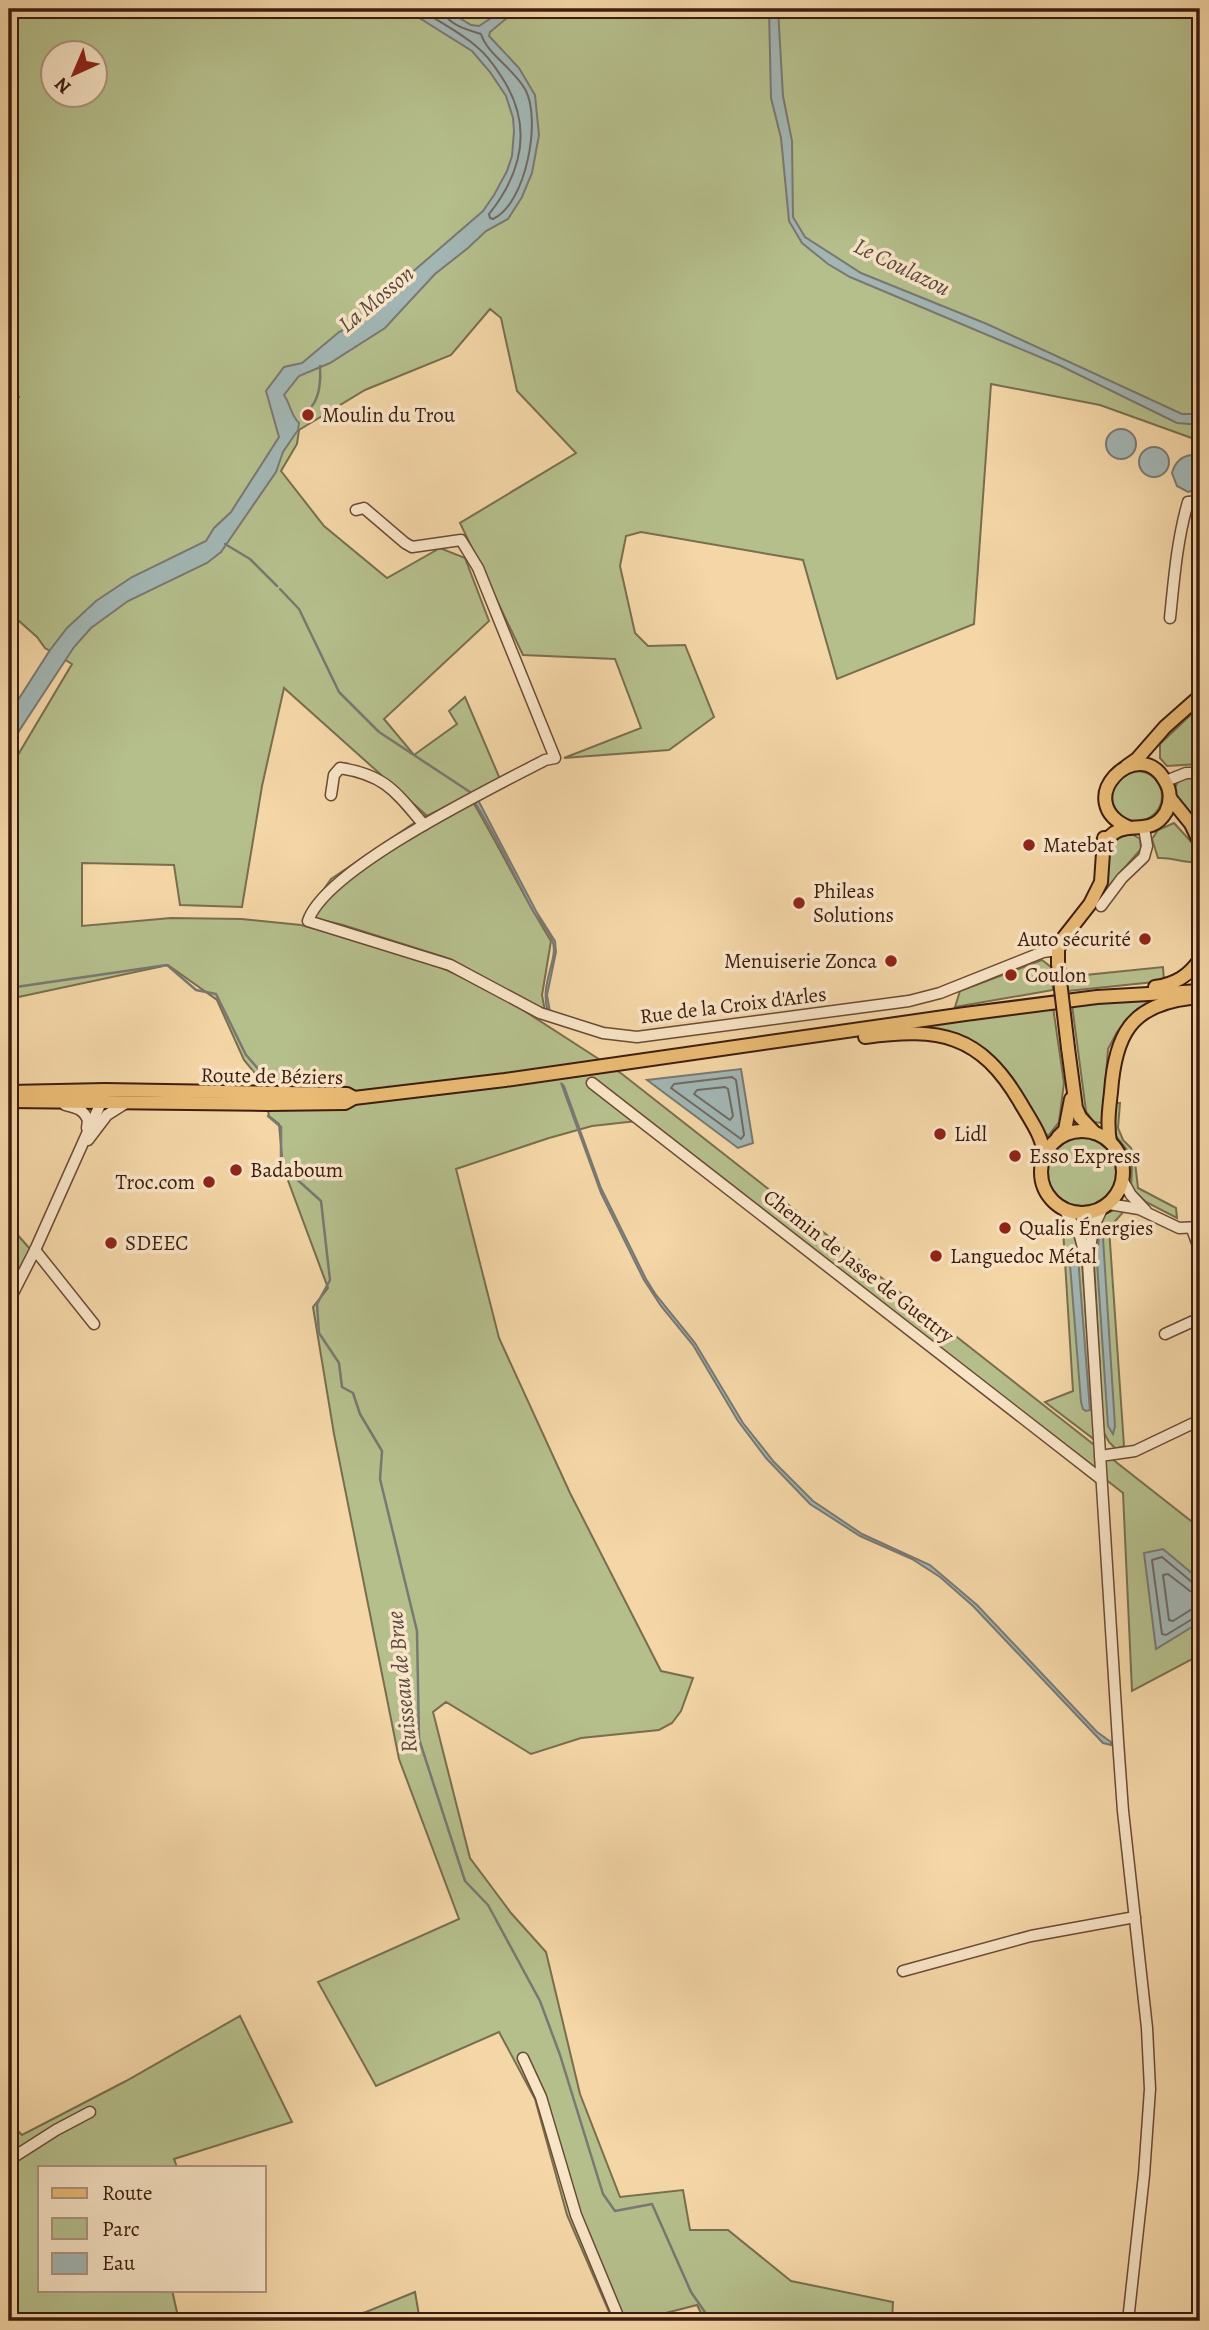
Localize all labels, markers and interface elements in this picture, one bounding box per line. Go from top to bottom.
north arrow [38,38,108,108]
text: N [49,71,77,100]
water label: Le Coulazou [849,230,955,304]
water label: La Mosson [332,258,420,340]
place label: Moulin du Trou [322,401,456,429]
marker: Moulin du Trou [300,407,316,423]
place label: Matebat [1043,831,1114,859]
marker: Matebat [1021,837,1037,853]
place label: Phileas Solutions [813,877,894,929]
marker: Phileas Solutions [791,895,807,911]
place label: Auto sécurité [1017,925,1131,953]
marker: Auto sécurité [1137,931,1153,947]
place label: Menuiserie Zonca [724,947,877,975]
marker: Menuiserie Zonca [883,953,899,969]
place label: Coulon [1025,961,1087,989]
marker: Coulon [1003,967,1019,983]
street label: Rue de la Croix d'Arles [638,980,828,1030]
street label: Route de Béziers [200,1061,344,1091]
place label: Lidl [954,1120,987,1148]
marker: Lidl [932,1126,948,1142]
place label: Esso Express [1029,1142,1141,1170]
marker: Esso Express [1007,1148,1023,1164]
place label: Badaboum [250,1156,343,1184]
marker: Badaboum [228,1162,244,1178]
place label: Troc.com [116,1168,195,1196]
marker: Troc.com [201,1174,217,1190]
street label: Chemin de Jasse de Guettry [758,1183,961,1350]
place label: Qualis Énergies [1019,1214,1153,1242]
marker: Qualis Énergies [997,1220,1013,1236]
place label: SDEEC [125,1229,188,1257]
marker: SDEEC [103,1235,119,1251]
place label: Languedoc Métal [950,1242,1097,1270]
marker: Languedoc Métal [928,1248,944,1264]
water label: Ruisseau de Brue [379,1609,425,1755]
legend [38,2166,266,2292]
text: Route [102,2179,152,2207]
text: Parc [102,2215,140,2243]
text: Eau [102,2249,136,2277]

